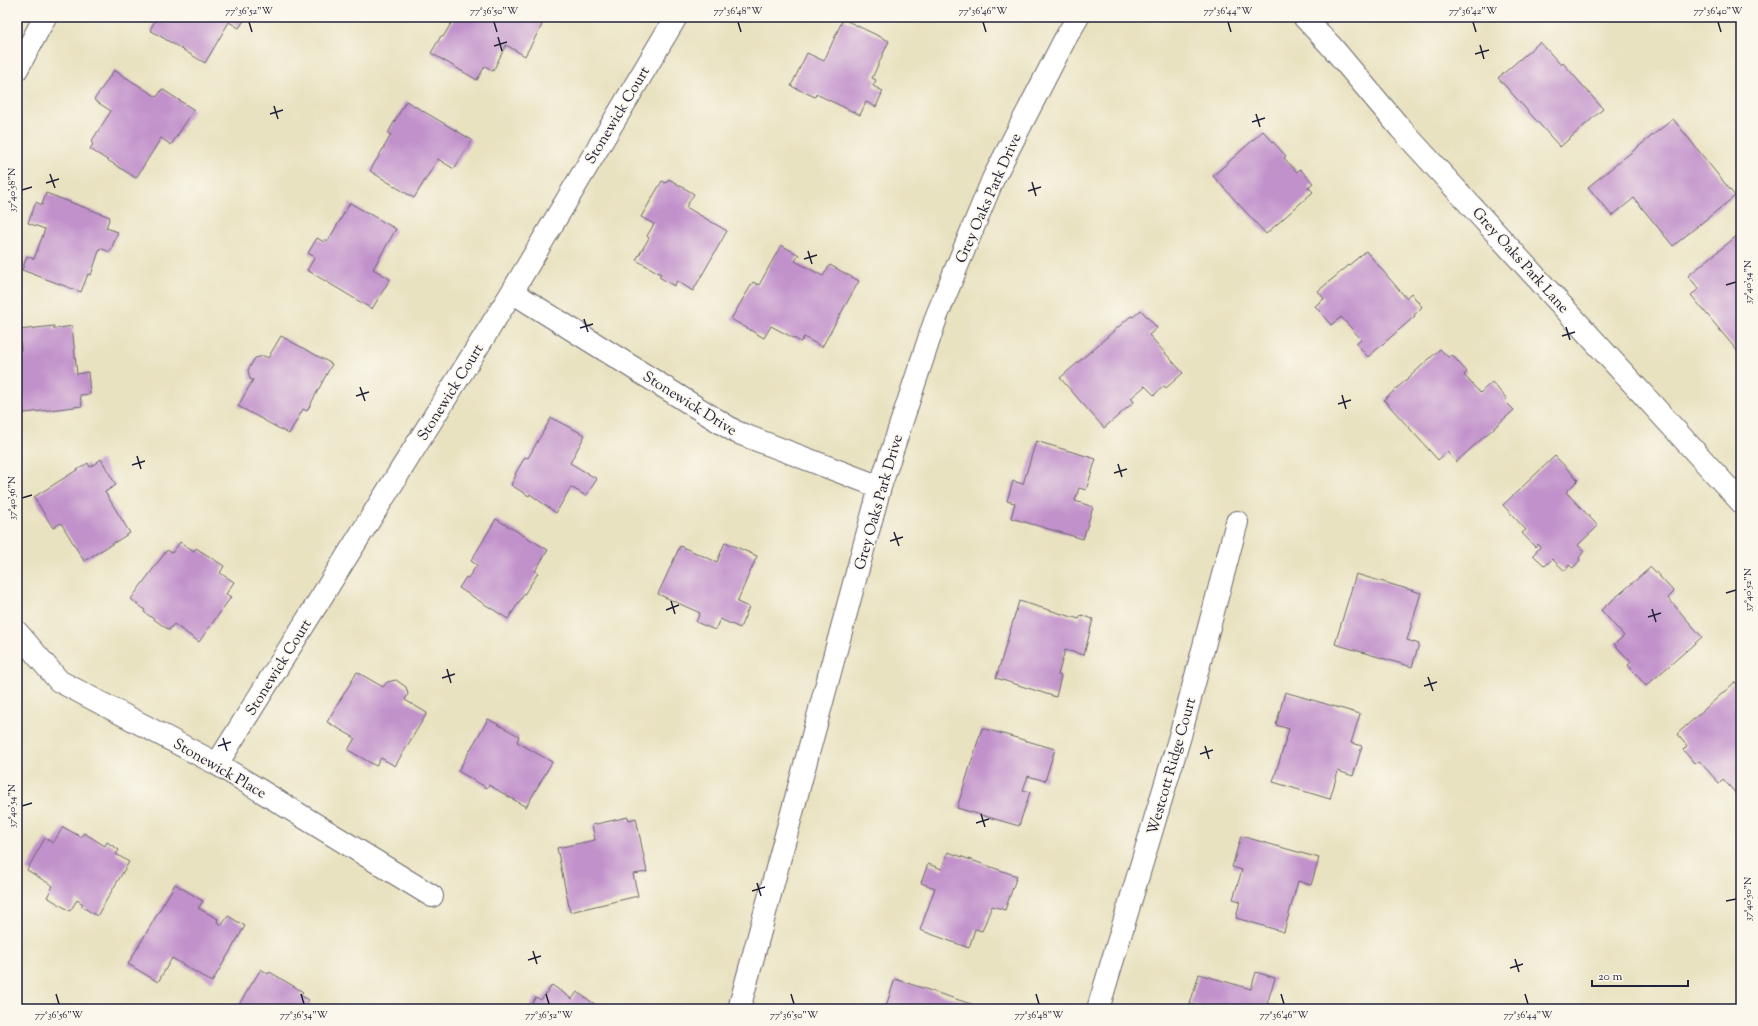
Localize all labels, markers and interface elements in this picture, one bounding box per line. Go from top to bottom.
text: 77°36'52"W [225,4,273,19]
text: 77°36'50"W [470,4,518,19]
text: 77°36'48"W [714,4,762,19]
text: 77°36'46"W [959,4,1007,19]
text: 77°36'44"W [1204,4,1252,19]
text: 77°36'42"W [1449,4,1497,19]
text: 77°36'40"W [1694,4,1742,19]
street label: Stonewick Court [581,63,656,169]
street label: Grey Oaks Park Drive [951,130,1027,267]
text: 37°40'58"N [5,168,20,212]
street label: Grey Oaks Park Lane [1467,204,1573,319]
text: 37°40'54"N [1741,260,1756,304]
street label: Stonewick Court [413,340,489,445]
street label: Stonewick Drive [638,367,740,442]
street label: Grey Oaks Park Drive [850,432,909,573]
text: 37°40'56"N [5,476,20,520]
text: 37°40'52"N [1741,568,1756,612]
street label: Stonewick Court [241,615,317,720]
street label: Westcott Ridge Court [1143,695,1202,837]
street label: Stonewick Place [169,734,270,804]
text: 37°40'54"N [5,784,20,828]
text: 37°40'50"N [1741,877,1756,921]
scale bar [1592,962,1688,988]
text: 20 m [1598,968,1623,986]
text: 77°36'56"W [35,1008,83,1023]
text: 77°36'54"W [280,1008,328,1023]
text: 77°36'52"W [525,1008,573,1023]
text: 77°36'50"W [770,1008,818,1023]
text: 77°36'48"W [1015,1008,1063,1023]
text: 77°36'46"W [1260,1008,1308,1023]
text: 77°36'44"W [1504,1008,1552,1023]

